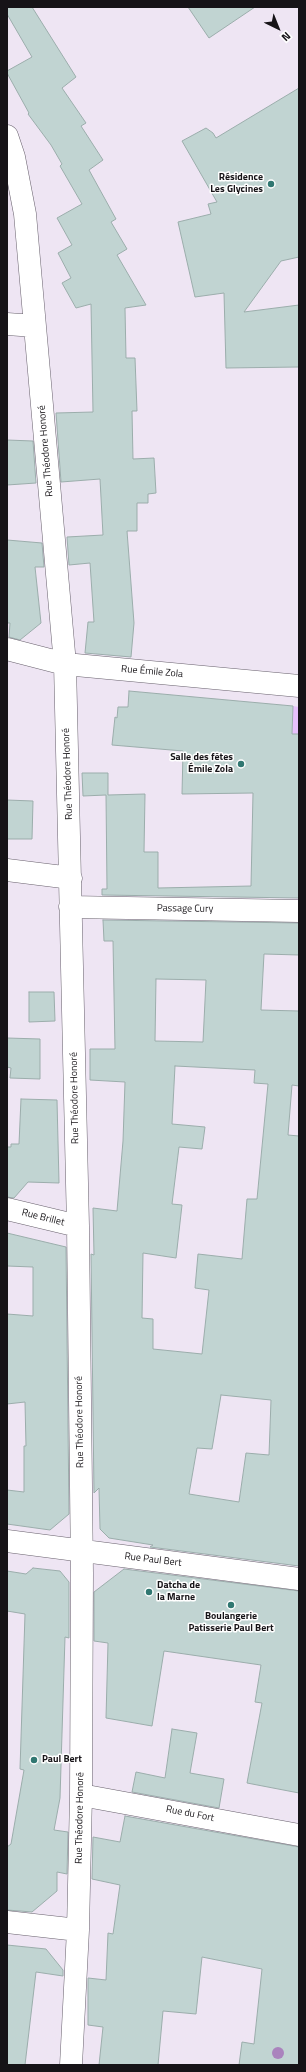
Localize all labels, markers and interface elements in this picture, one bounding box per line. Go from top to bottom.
north arrow [258,8,298,48]
text: N [278,28,294,45]
place label: Résidence Les Glycines [210,172,263,196]
marker: Résidence Les Glycines [266,179,276,189]
street label: Rue Théodore Honoré [36,405,56,497]
street label: Rue Émile Zola [121,663,183,681]
street label: Rue Théodore Honoré [60,728,76,820]
place label: Salle des fêtes Émile Zola [170,752,233,776]
marker: Salle des fêtes Émile Zola [236,759,246,769]
street label: Passage Cury [157,903,213,915]
street label: Rue Théodore Honoré [68,1052,82,1144]
street label: Rue Brillet [20,1207,66,1229]
street label: Rue Théodore Honoré [73,1376,87,1468]
street label: Rue Paul Bert [124,1551,182,1569]
place label: Datcha de la Marne [157,1580,200,1604]
marker: Datcha de la Marne [144,1587,154,1597]
marker: Boulangerie Patisserie Paul Bert [226,1600,236,1610]
place label: Boulangerie Patisserie Paul Bert [188,1611,274,1634]
place label: Paul Bert [42,1754,82,1766]
marker: Paul Bert [29,1755,39,1765]
street label: Rue Théodore Honoré [73,1772,87,1864]
street label: Rue du Fort [165,1803,215,1825]

